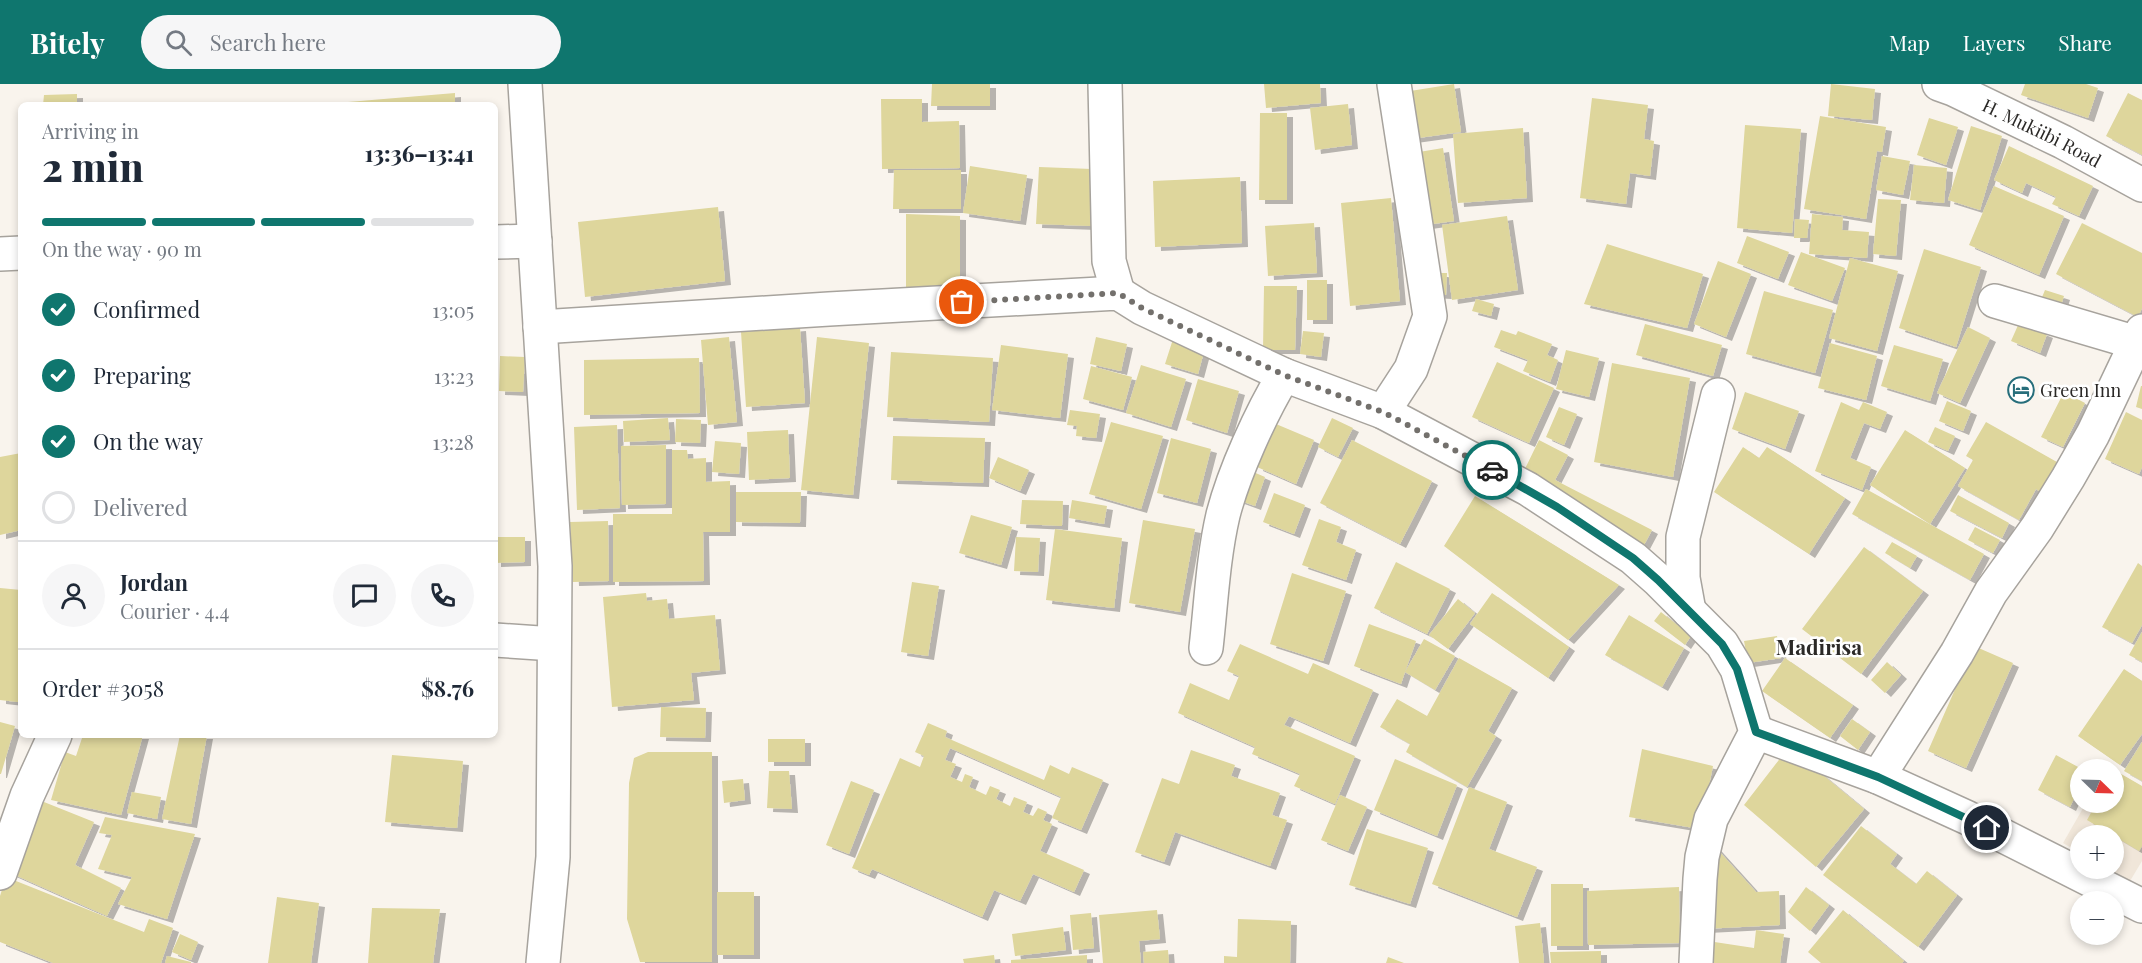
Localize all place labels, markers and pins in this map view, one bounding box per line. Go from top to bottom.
pin [936,276,987,327]
hotel icon: Green Inn [2006,375,2036,405]
place label: Green Inn [2040,378,2122,402]
pin [1961,802,2012,853]

